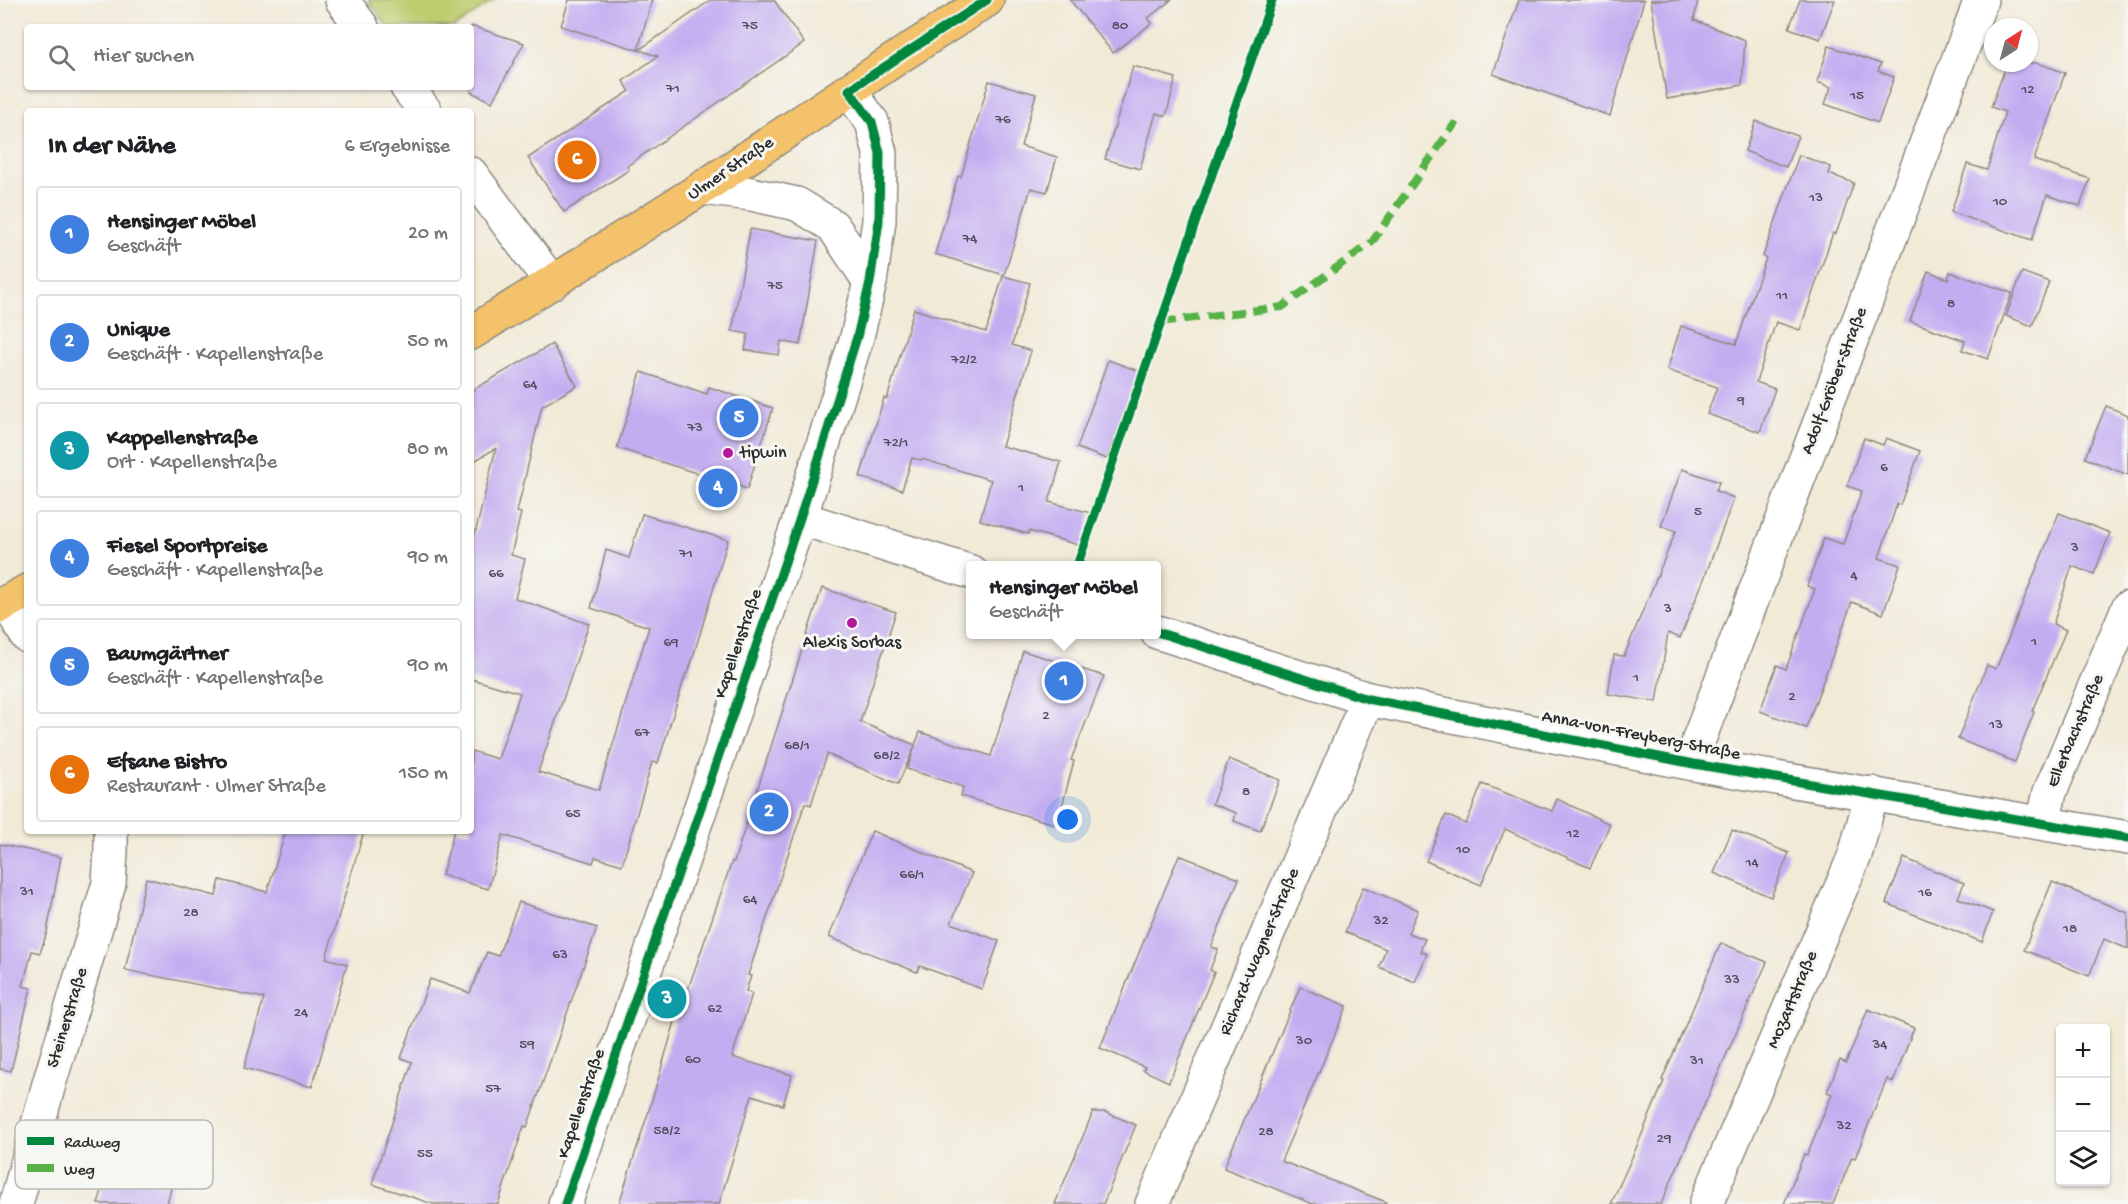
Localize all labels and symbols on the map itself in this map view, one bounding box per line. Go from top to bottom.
house number: 75 [741,17,758,35]
house number: 80 [1112,17,1129,35]
north arrow [1984,18,2038,72]
house number: 71 [665,80,680,98]
house number: 12 [2020,81,2035,99]
house number: 15 [1849,87,1864,105]
house number: 76 [994,111,1011,129]
street label: Ulmer Straße [684,132,779,205]
pin: 6 [558,138,596,182]
house number: 13 [1808,189,1823,207]
house number: 10 [1992,193,2008,211]
house number: 74 [962,230,977,248]
house number: 75 [766,277,783,295]
house number: 11 [1775,287,1788,305]
house number: 8 [1947,295,1955,313]
street label: Adolf-Gröber-Straße [1797,304,1873,457]
house number: 72/2 [950,351,977,369]
house number: 64 [523,376,537,394]
house number: 9 [1736,392,1745,410]
pin: 5 [720,396,758,440]
house number: 73 [686,419,703,437]
house number: 72/1 [883,434,908,452]
place label: tipwin [739,443,787,464]
marker: tipwin [721,446,735,460]
house number: 6 [1880,459,1888,477]
pin: 4 [698,466,738,510]
house number: 1 [1017,479,1024,497]
house number: 5 [1694,503,1702,521]
house number: 3 [2070,539,2079,557]
house number: 71 [678,545,693,563]
house number: 66 [488,565,504,583]
house number: 4 [1850,567,1858,585]
street label: Kapellenstraße [710,586,768,702]
house number: 3 [1663,600,1672,618]
marker: Alexis Sorbas [845,616,859,630]
place label: Alexis Sorbas [803,633,903,654]
house number: 1 [2030,633,2037,651]
house number: 69 [663,634,679,652]
pin: 1 [1044,658,1084,704]
house number: 1 [1632,669,1639,687]
street label: Ellerbachstraße [2043,671,2110,791]
house number: 2 [1788,688,1796,706]
street label: Anna-von-Freyberg-Straße [1540,706,1743,766]
house number: 2 [1042,707,1050,725]
house number: 13 [1988,716,2003,734]
house number: 67 [634,724,651,742]
house number: 68/1 [784,737,810,755]
house number: 68/2 [874,747,900,765]
house number: 8 [1242,783,1250,801]
pin: 2 [750,790,788,834]
house number: 65 [565,805,581,823]
your location [1053,805,1082,834]
house number: 12 [1565,825,1580,843]
house number: 10 [1455,841,1471,859]
house number: 14 [1744,854,1759,872]
street label: Richard-Wagner-Straße [1215,865,1305,1039]
house number: 66/1 [900,866,924,884]
house number: 31 [19,883,34,901]
house number: 16 [1917,884,1932,902]
house number: 64 [743,891,757,909]
house number: 28 [183,904,199,922]
house number: 32 [1372,912,1389,930]
house number: 18 [2062,920,2077,938]
house number: 63 [552,946,568,964]
street label: Mozartstraße [1763,947,1823,1052]
street label: Steinerstraße [43,965,93,1071]
house number: 33 [1723,971,1740,989]
pin: 3 [648,976,686,1022]
house number: 62 [708,1000,722,1018]
house number: 24 [294,1004,308,1022]
house number: 30 [1295,1032,1313,1050]
house number: 59 [519,1036,535,1054]
house number: 34 [1872,1036,1887,1054]
street label: Kapellenstraße [553,1046,611,1162]
house number: 60 [685,1051,702,1069]
house number: 31 [1689,1052,1704,1070]
house number: 57 [485,1080,502,1098]
house number: 32 [1835,1117,1852,1135]
legend [15,1120,213,1189]
house number: 58/2 [653,1122,681,1140]
house number: 28 [1258,1123,1274,1141]
house number: 29 [1657,1130,1672,1148]
text: Radweg [64,1135,120,1154]
house number: 55 [417,1145,433,1163]
text: Weg [64,1162,95,1181]

